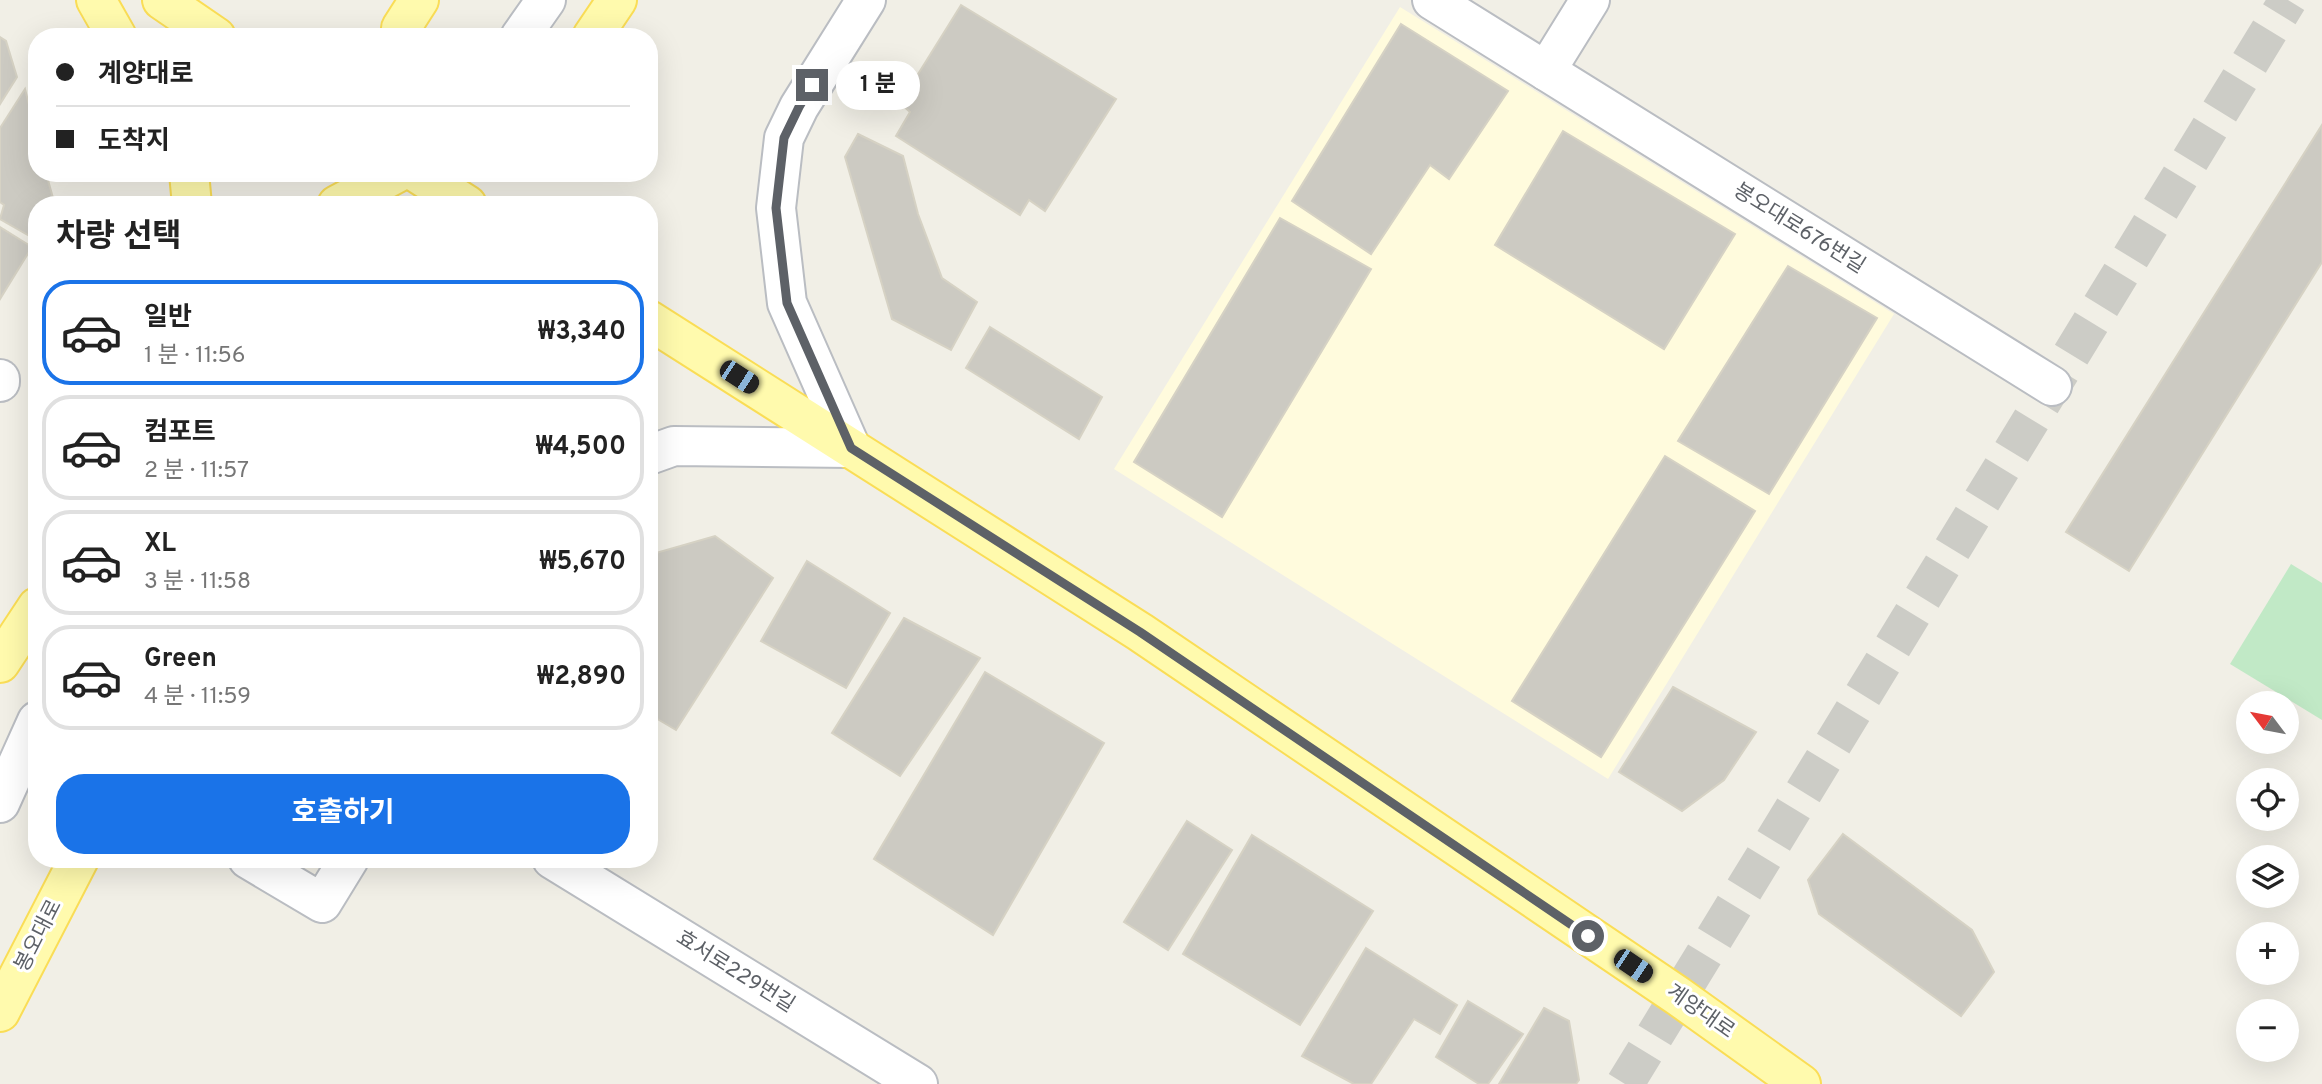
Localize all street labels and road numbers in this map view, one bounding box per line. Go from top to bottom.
street label: 봉오대로676번길 [1728,178,1870,280]
street label: 봉오대로 [9,895,69,977]
street label: 효서로229번길 [671,925,799,1019]
street label: 계양대로 [1661,979,1739,1045]

